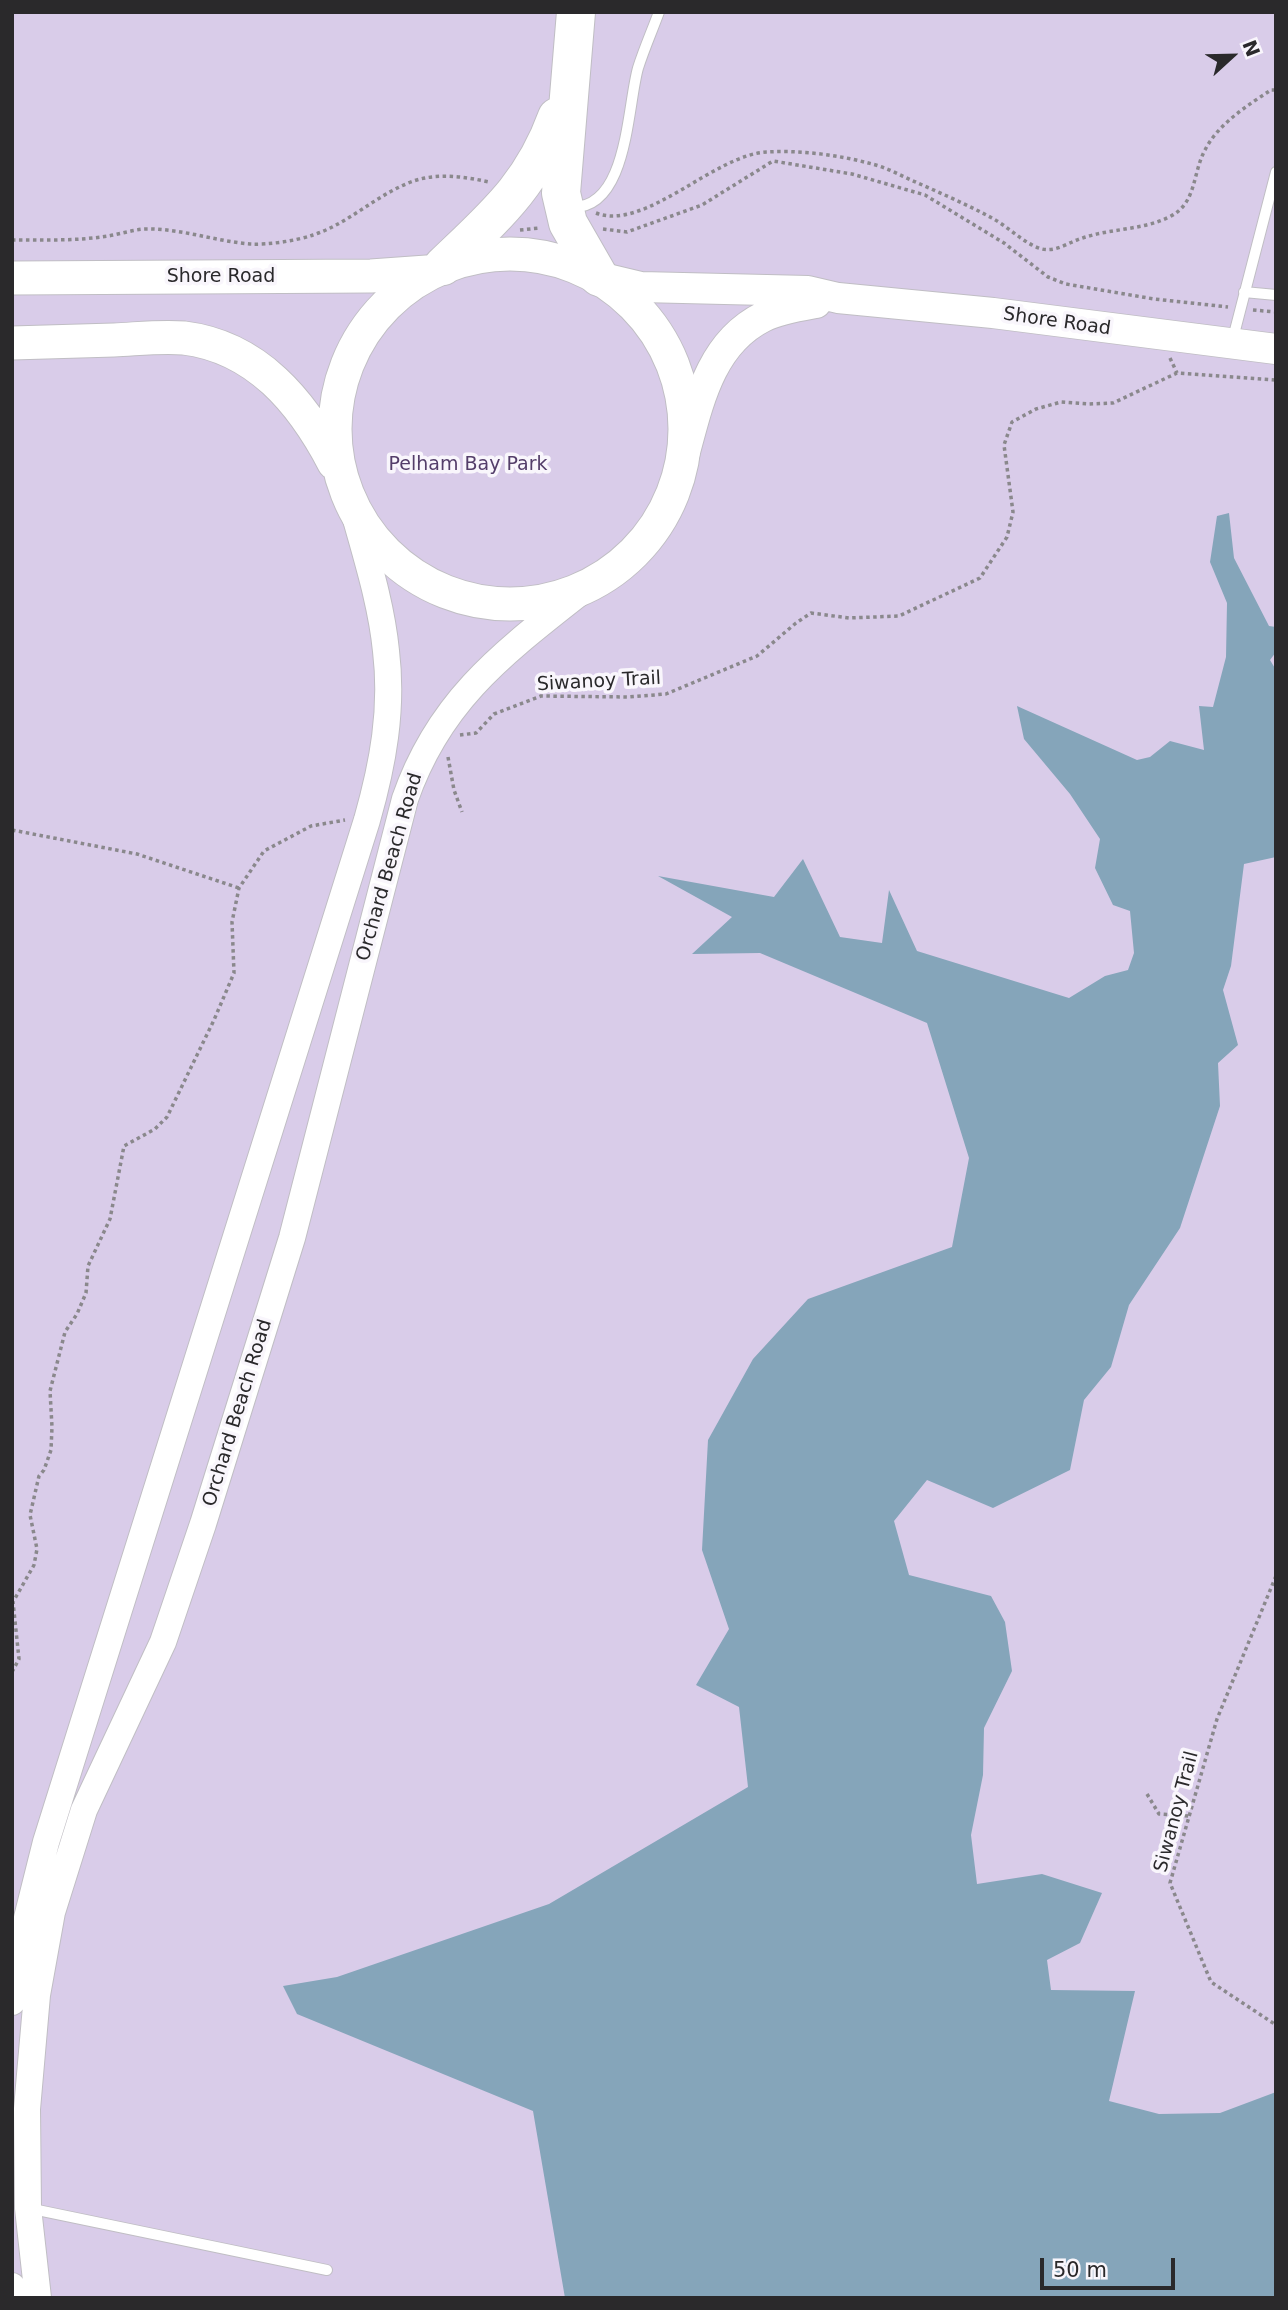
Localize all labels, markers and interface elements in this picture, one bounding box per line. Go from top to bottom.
north arrow [1197,21,1267,91]
text: N [1238,37,1265,60]
street label: Shore Road [167,266,275,288]
street label: Shore Road [1002,303,1112,341]
park label: Pelham Bay Park [388,454,548,476]
street label: Siwanoy Trail [536,667,662,697]
street label: Orchard Beach Road [352,770,428,964]
street label: Orchard Beach Road [199,1317,277,1509]
street label: Siwanoy Trail [1150,1749,1204,1875]
scale bar [1043,2244,1178,2288]
text: 50 m [1053,2258,1107,2282]

